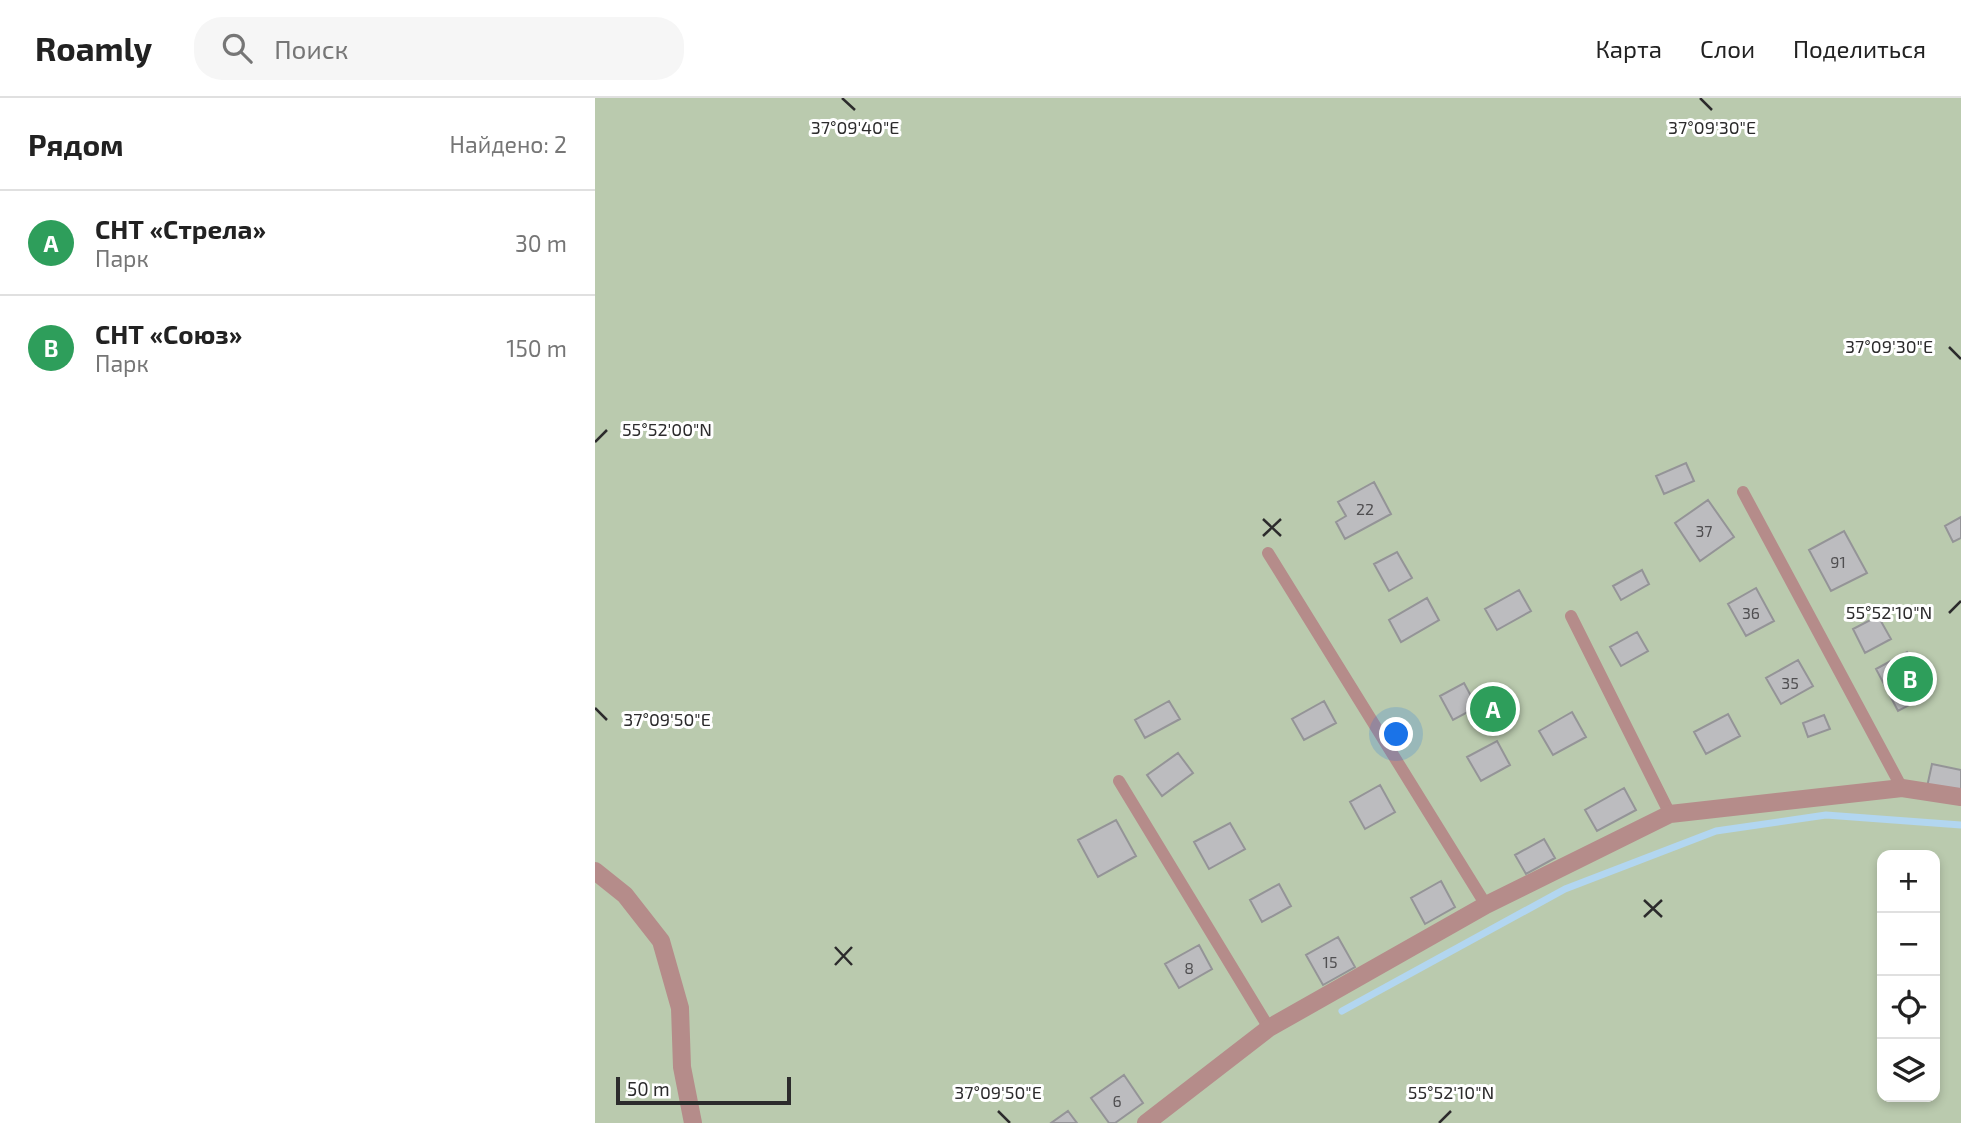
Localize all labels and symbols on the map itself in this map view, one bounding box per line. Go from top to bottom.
text: 37°09'40"E [811,116,899,138]
text: 37°09'30"E [1668,116,1756,138]
text: 37°09'30"E [1845,335,1933,357]
text: 55°52'00"N [622,418,712,440]
house number: 22 [1356,499,1374,518]
house number: 37 [1695,521,1713,540]
house number: 91 [1830,552,1846,571]
text: 55°52'10"N [1846,601,1932,623]
house number: 36 [1742,603,1760,622]
pin: B [1887,653,1933,705]
house number: 35 [1781,673,1799,692]
pin: A [1470,683,1516,735]
text: 37°09'50"E [623,708,711,730]
your location [1379,717,1413,751]
house number: 15 [1323,952,1337,971]
house number: 8 [1184,958,1194,977]
scale bar [616,1074,791,1106]
text: 37°09'50"E [954,1081,1042,1103]
text: 55°52'10"N [1408,1081,1494,1103]
house number: 6 [1112,1091,1122,1110]

